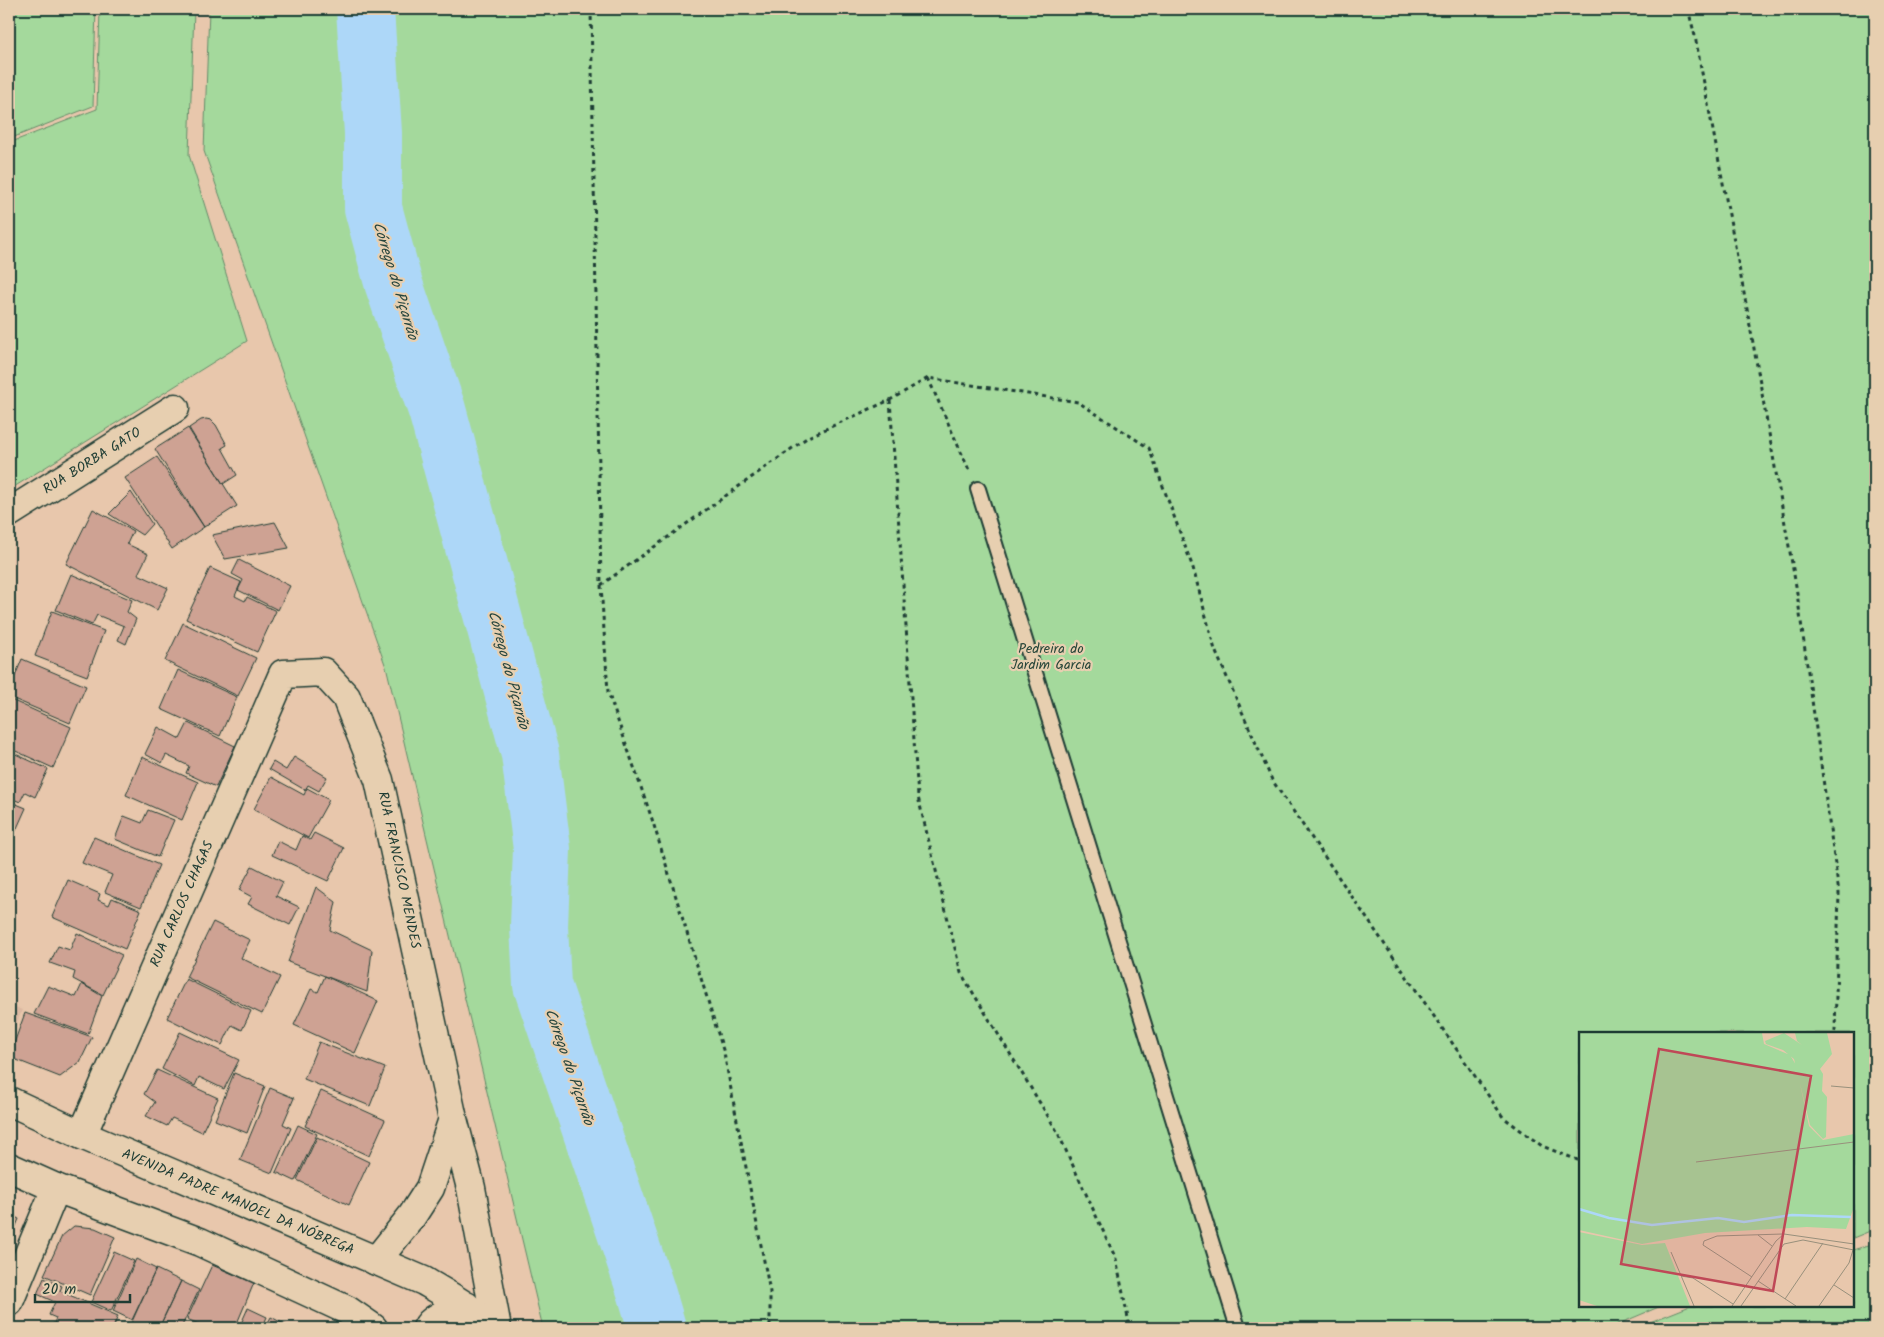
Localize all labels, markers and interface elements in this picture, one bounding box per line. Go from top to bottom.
water label: Córrego do Piçarrão [366,219,425,344]
street label: RUA BORBA GATO [38,422,146,500]
water label: Córrego do Piçarrão [481,608,536,733]
park label: Pedreira do Jardim Garcia [1011,638,1091,676]
street label: RUA FRANCISCO MENDES [372,789,427,951]
street label: RUA CARLOS CHAGAS [144,837,220,971]
water label: Córrego do Piçarrão [538,1005,601,1130]
inset map [1579,1032,1854,1307]
street label: AVENIDA PADRE MANOEL DA NÓBREGA [118,1143,358,1261]
scale bar [35,1272,130,1304]
text: 20 m [42,1278,76,1302]

